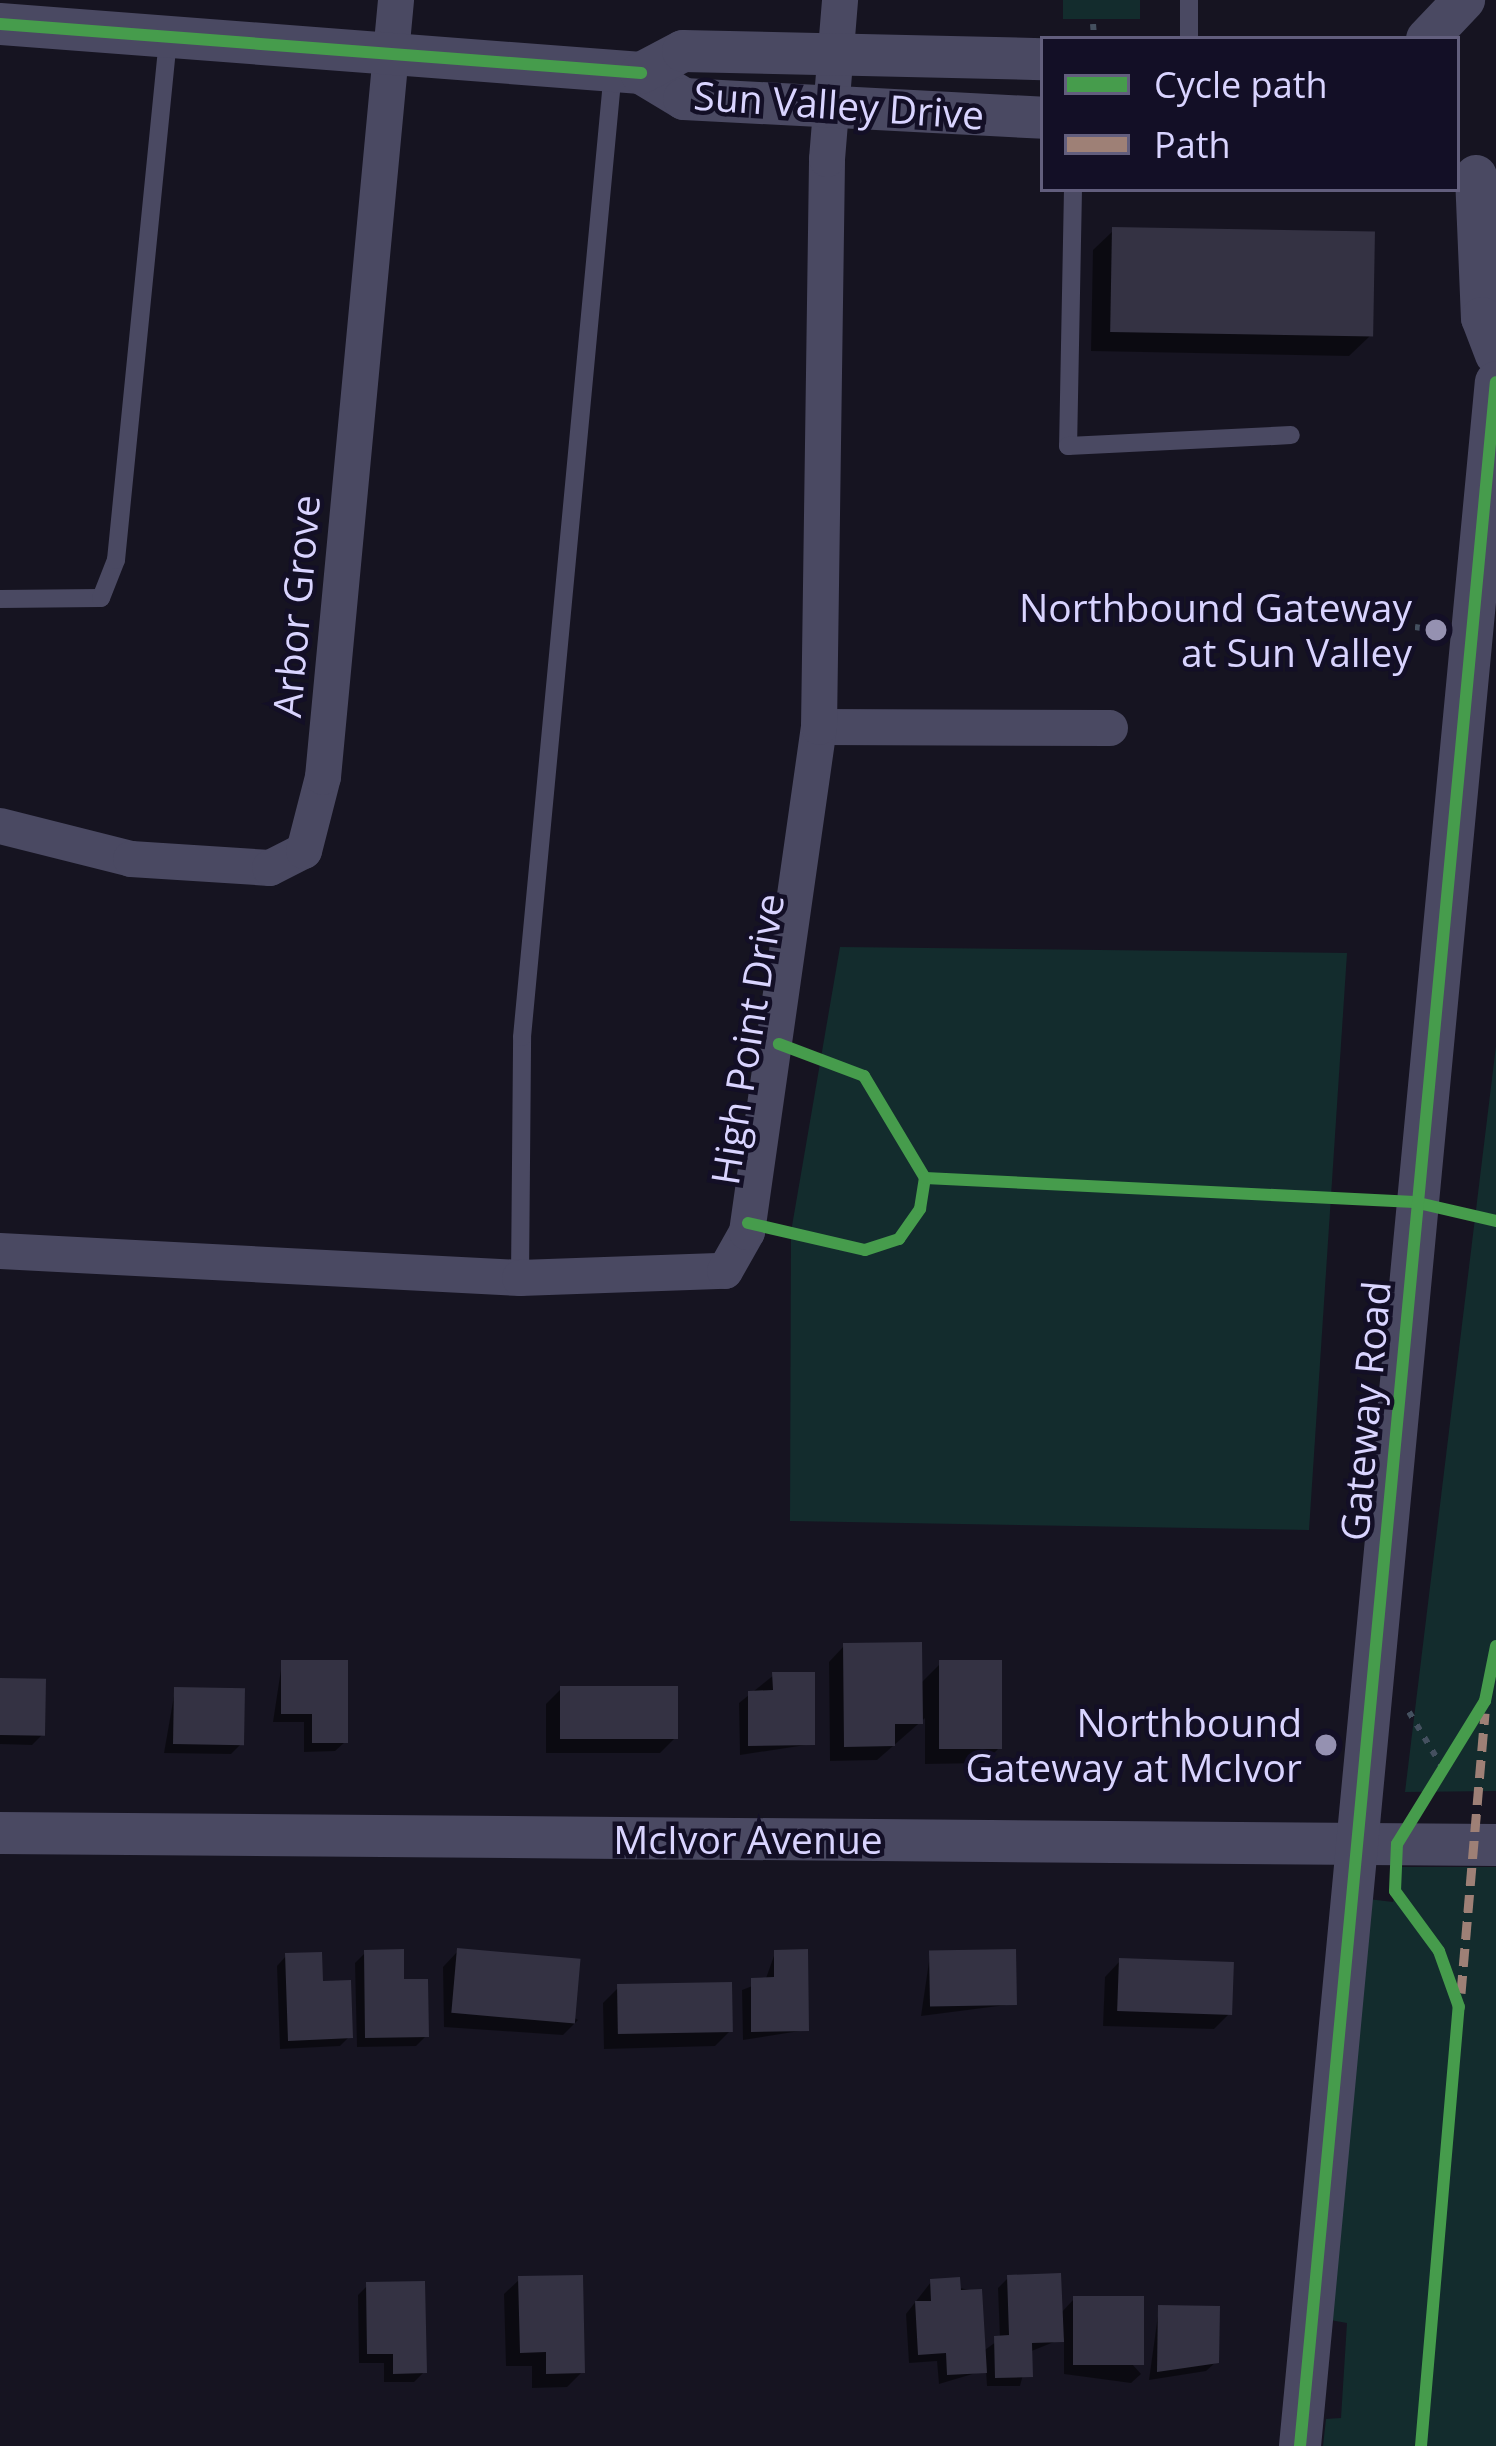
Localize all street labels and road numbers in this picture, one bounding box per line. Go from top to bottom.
street label: Sun Valley Drive [692,72,986,138]
street label: Arbor Grove [263,493,329,719]
street label: High Point Drive [701,890,793,1188]
street label: Gateway Road [1330,1279,1400,1543]
street label: McIvor Avenue [613,1816,883,1862]

